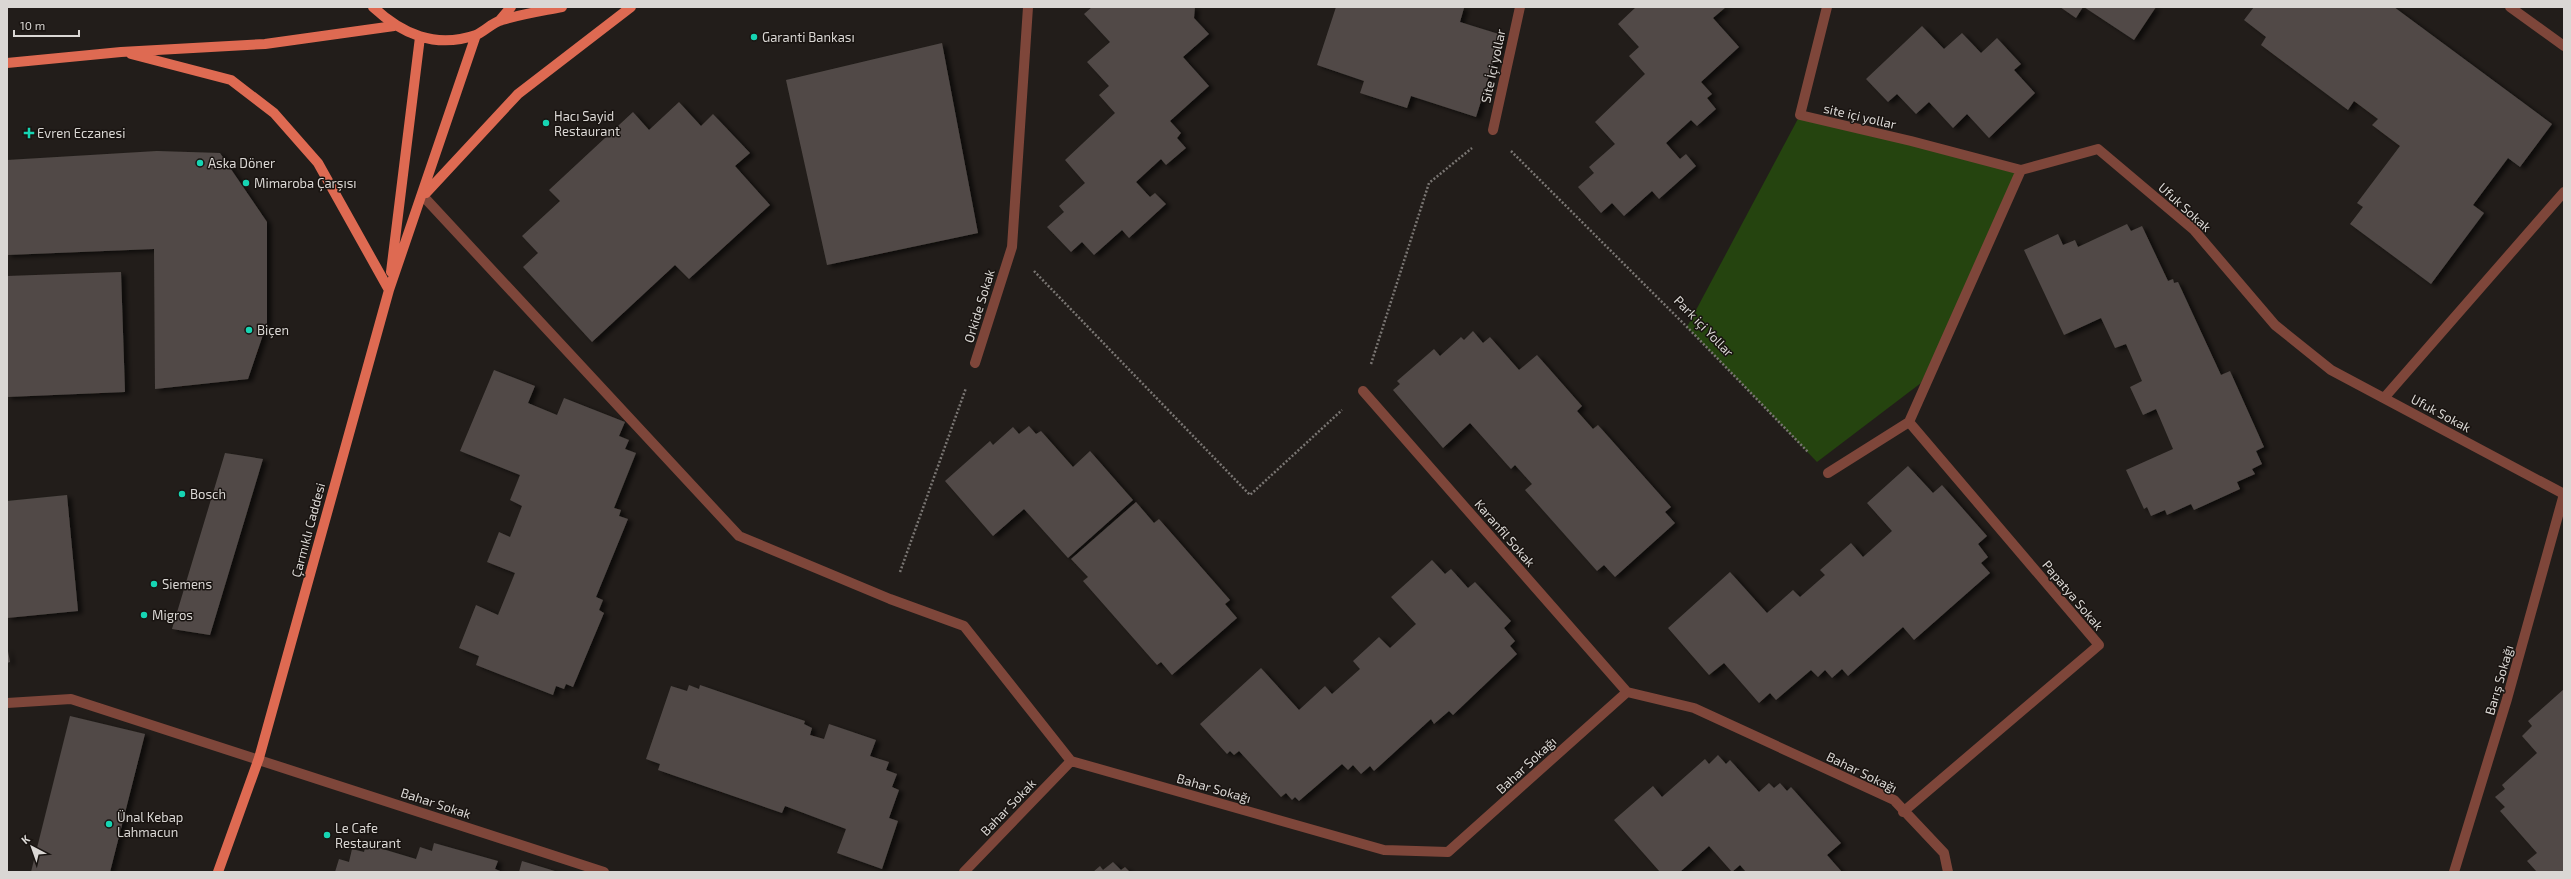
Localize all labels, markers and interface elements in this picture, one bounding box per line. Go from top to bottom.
scale bar [14,12,79,38]
text: 10 m [20,18,45,32]
street label: Site İçi yollar [1477,28,1510,105]
place label: Garanti Bankası [762,29,855,45]
marker: Garanti Bankası [749,32,759,42]
street label: site içi yollar [1822,100,1898,133]
place label: Hacı Sayid Restaurant [554,108,620,139]
marker: Hacı Sayid Restaurant [541,118,551,128]
place label: Evren Eczanesi [37,125,125,141]
marker: Evren Eczanesi [24,128,34,138]
place label: Aska Döner [208,155,275,171]
marker: Aska Döner [195,158,205,168]
place label: Mimaroba Çarşısı [254,175,356,192]
marker: Mimaroba Çarşısı [241,178,251,188]
street label: Ufuk Sokak [2155,179,2215,235]
street label: Orkide Sokak [960,267,998,345]
street label: Park içi Yollar [1670,292,1737,361]
place label: Biçen [257,322,289,339]
marker: Biçen [244,325,254,335]
street label: Ufuk Sokak [2408,391,2474,436]
street label: Çarmıklı Caddesi [288,481,329,579]
place label: Bosch [190,486,226,502]
marker: Bosch [177,489,187,499]
street label: Karanfil Sokak [1471,496,1539,570]
street label: Papatya Sokak [2039,557,2107,633]
place label: Siemens [162,576,212,592]
marker: Siemens [149,579,159,589]
place label: Migros [152,607,193,623]
marker: Migros [139,610,149,620]
street label: Barış Sokağı [2481,643,2518,717]
street label: Bahar Sokağı [1493,733,1559,797]
street label: Bahar Sokağı [1824,748,1900,796]
street label: Bahar Sokağı [1175,770,1253,806]
street label: Bahar Sokak [977,775,1039,839]
street label: Bahar Sokak [399,784,473,822]
place label: Ünal Kebap Lahmacun [117,809,183,840]
marker: Ünal Kebap Lahmacun [104,819,114,829]
place label: Le Cafe Restaurant [335,820,401,851]
north arrow [12,827,52,867]
marker: Le Cafe Restaurant [322,830,332,840]
text: K [18,832,32,846]

